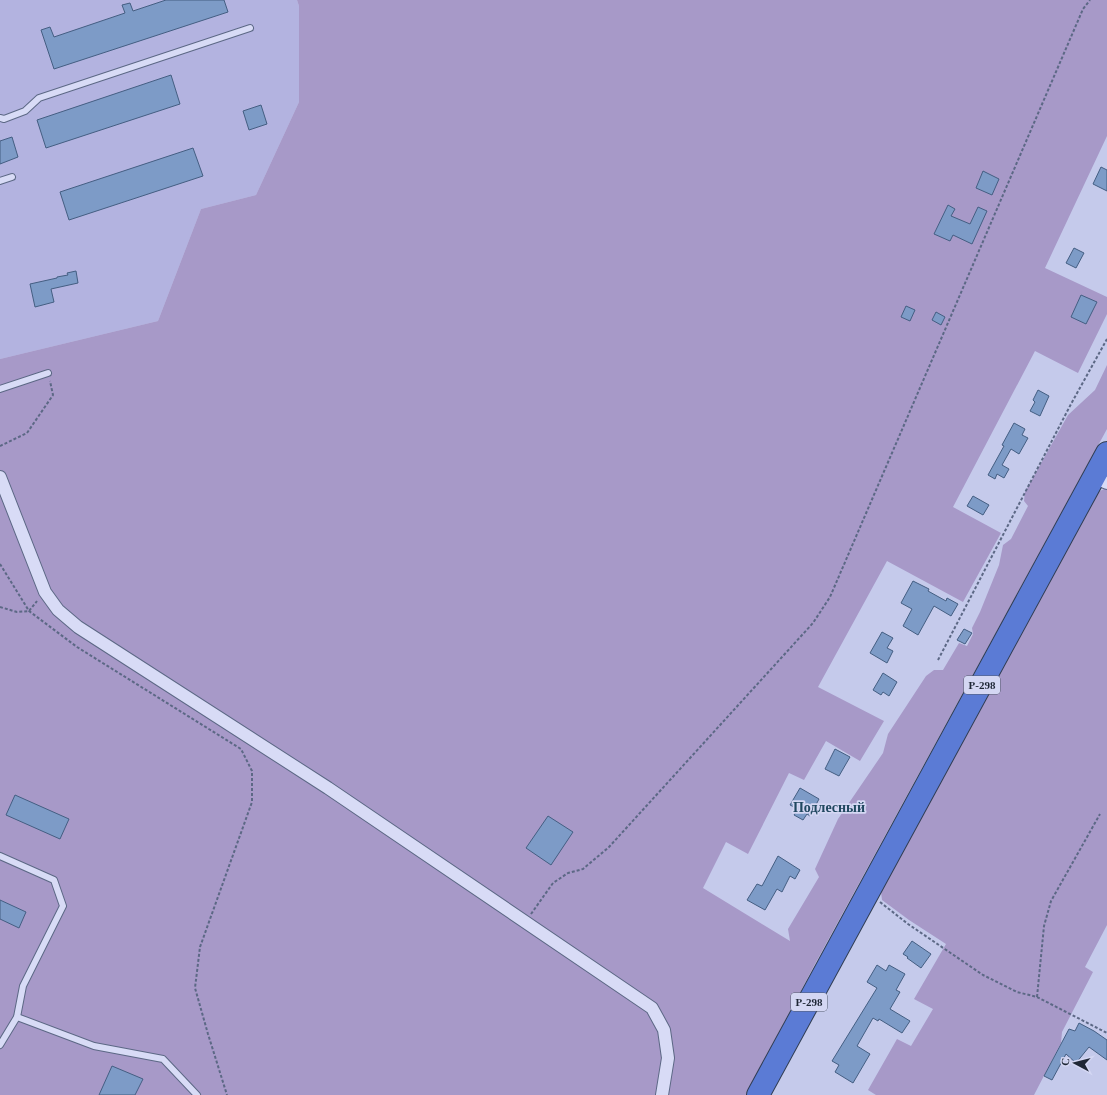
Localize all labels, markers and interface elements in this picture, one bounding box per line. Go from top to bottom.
road number: Р-298 [964,676,1000,694]
district label: Подлесный [793,800,865,815]
road number: Р-298 [791,993,827,1011]
north arrow [1055,1043,1095,1083]
text: С [1059,1057,1072,1066]

